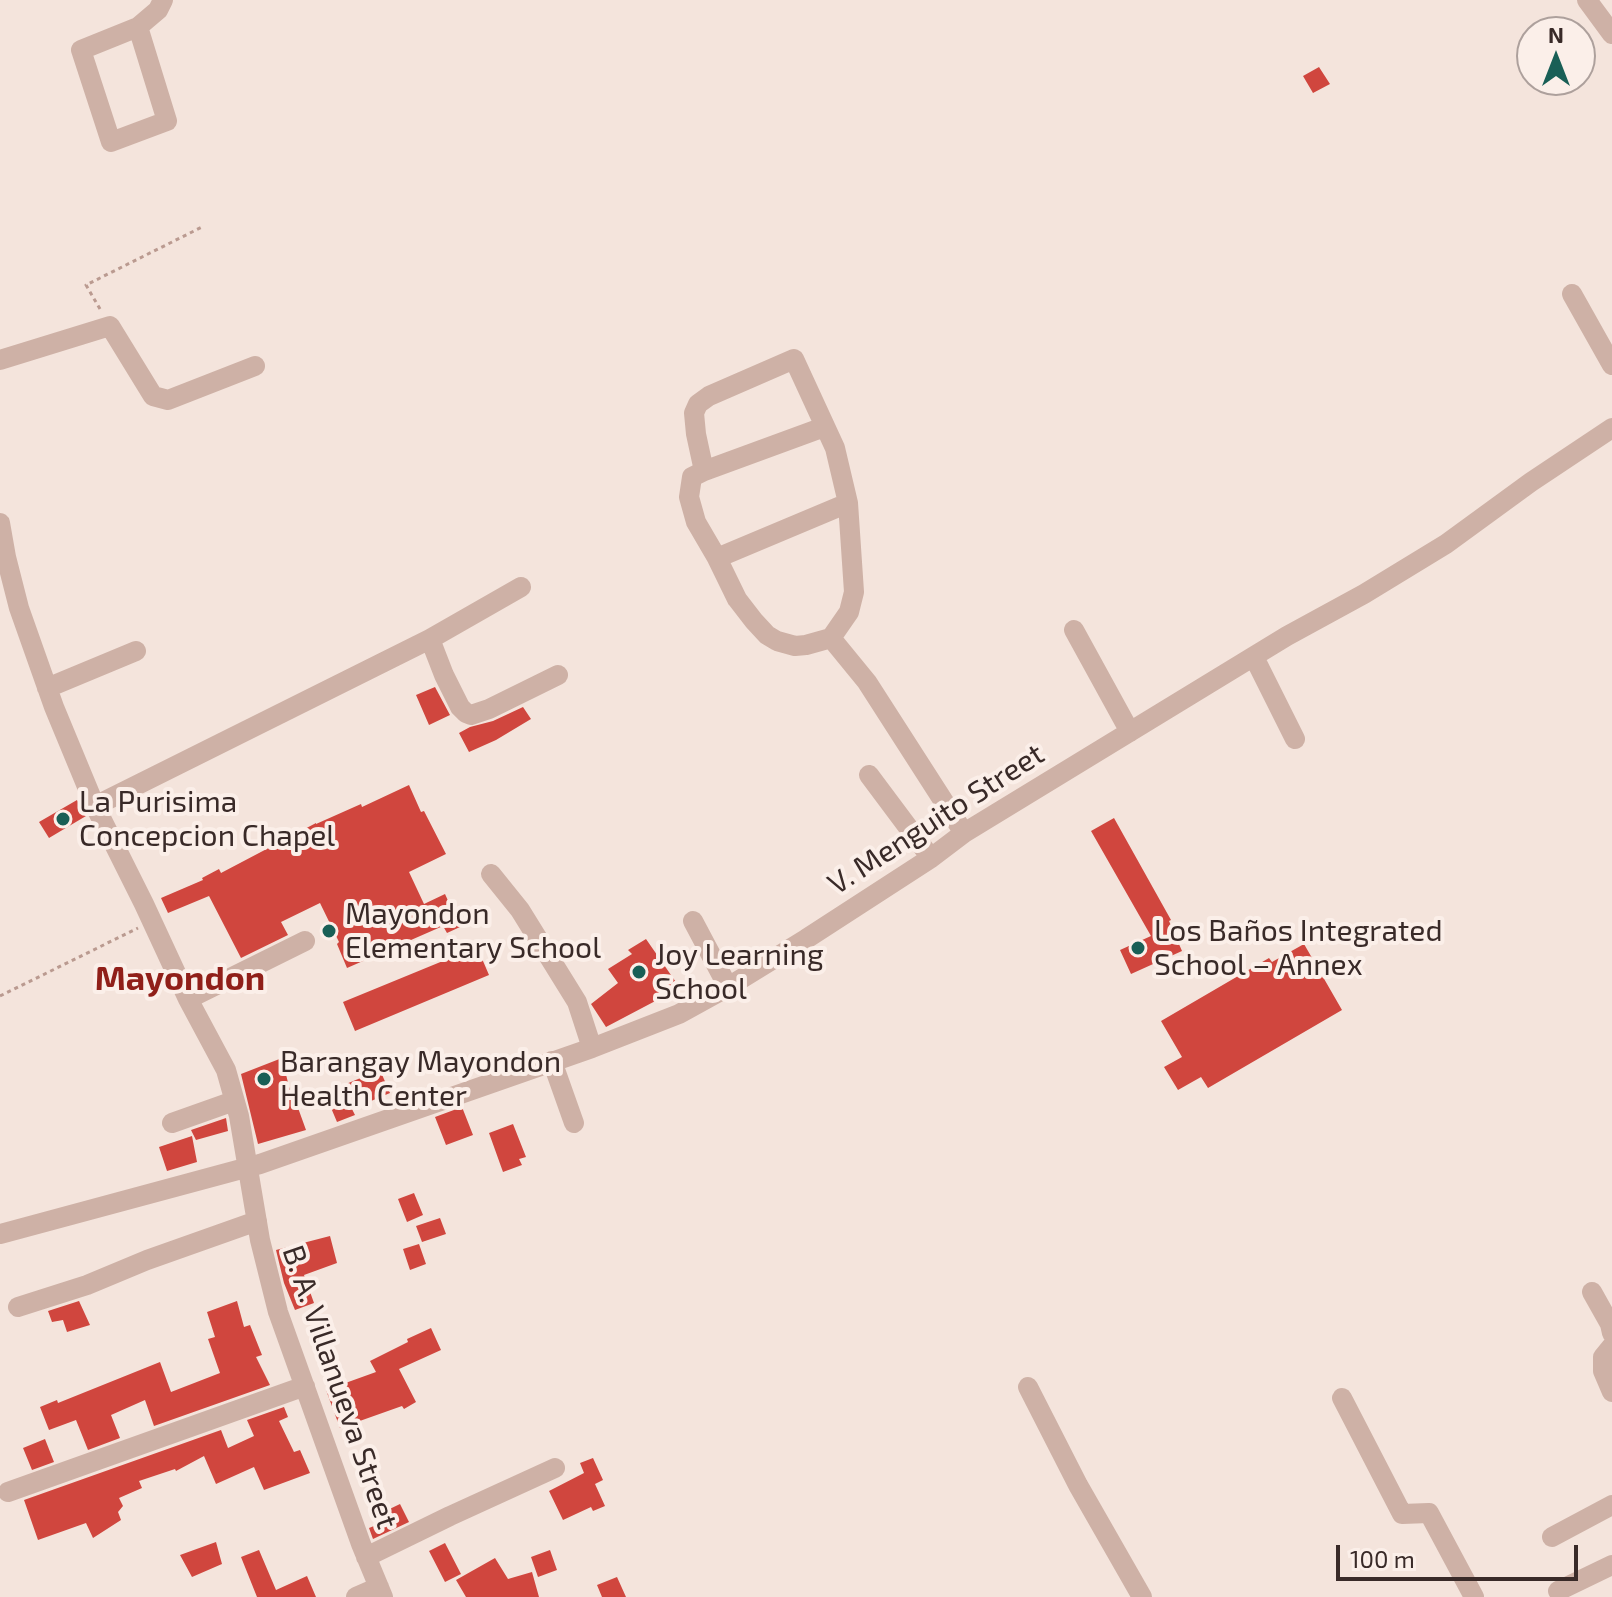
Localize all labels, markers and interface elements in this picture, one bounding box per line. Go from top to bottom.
north arrow [1516,16,1596,96]
text: N [1548,21,1564,47]
street label: V. Menguito Street [821,736,1051,902]
place label: La Purisima Concepcion Chapel [79,784,335,854]
marker: La Purisima Concepcion Chapel [54,810,72,828]
place label: Mayondon Elementary School [345,896,601,966]
place label: Los Baños Integrated School – Annex [1154,913,1443,984]
marker: Mayondon Elementary School [320,922,338,940]
place label: Joy Learning School [655,937,824,1008]
marker: Los Baños Integrated School – Annex [1129,939,1147,957]
district label: Mayondon [95,959,265,999]
marker: Joy Learning School [630,963,648,981]
place label: Barangay Mayondon Health Center [280,1044,561,1114]
marker: Barangay Mayondon Health Center [255,1070,273,1088]
street label: B. A. Villanueva Street [275,1241,405,1533]
scale bar [1340,1529,1582,1579]
text: 100 m [1350,1544,1415,1573]

